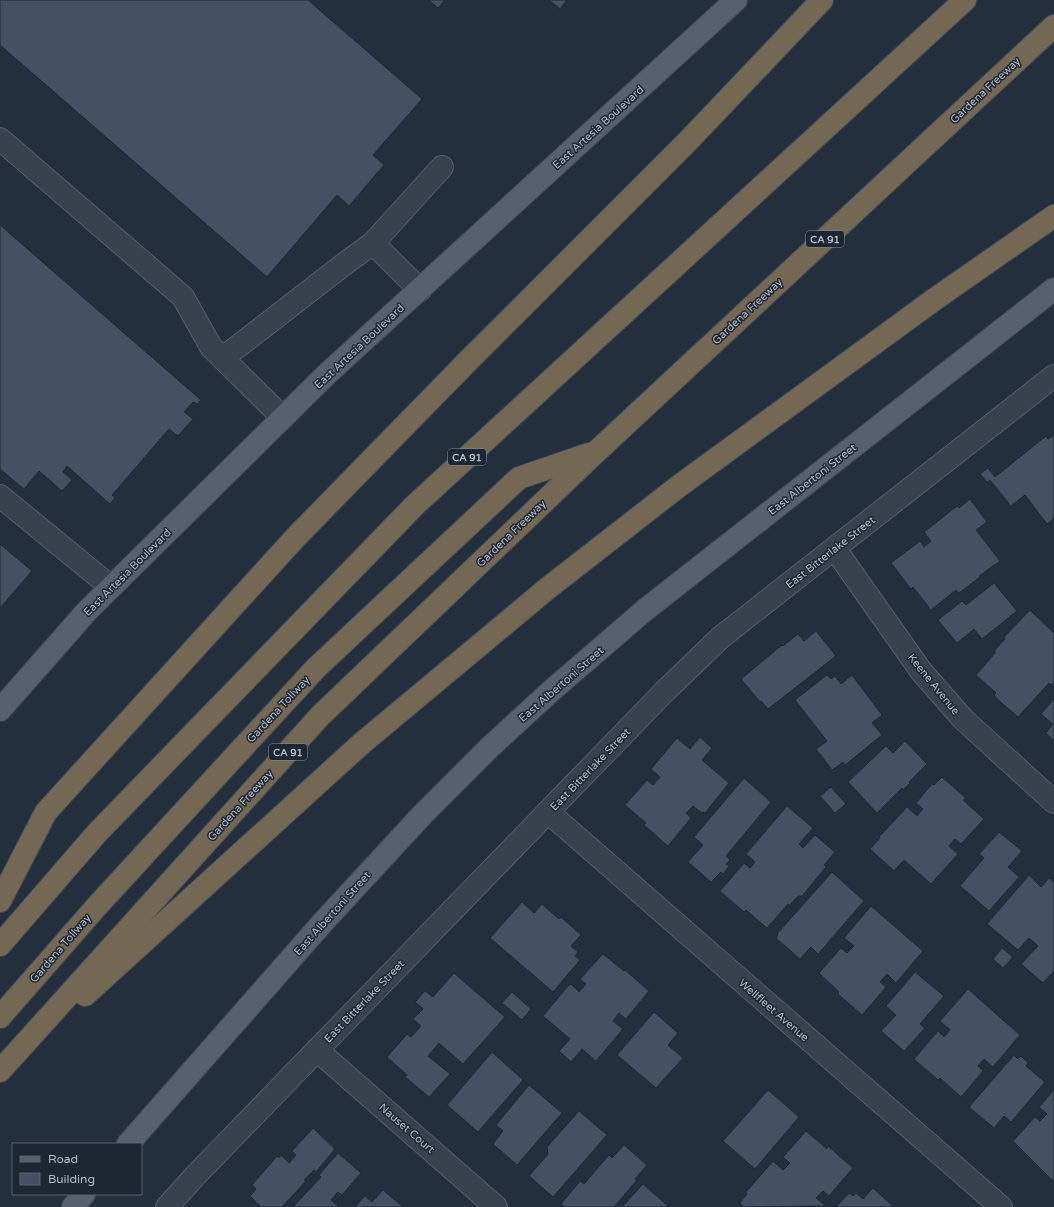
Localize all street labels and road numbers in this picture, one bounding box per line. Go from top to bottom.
street label: Gardena Freeway [948,55,1023,126]
street label: East Artesia Boulevard [550,83,647,172]
road number: CA 91 [806,231,844,247]
street label: Gardena Freeway [710,276,785,347]
street label: East Artesia Boulevard [312,301,407,391]
street label: East Albertoni Street [766,441,859,518]
road number: CA 91 [448,449,486,465]
street label: Gardena Freeway [474,497,549,570]
street label: East Bitterlake Street [783,513,878,591]
street label: East Artesia Boulevard [81,526,174,619]
street label: East Albertoni Street [516,644,606,725]
street label: Keene Avenue [905,651,962,718]
street label: Gardena Tollway [244,673,313,745]
street label: East Bitterlake Street [548,725,633,813]
road number: CA 91 [269,744,307,760]
street label: Gardena Freeway [205,767,276,843]
street label: East Albertoni Street [291,869,373,958]
street label: Gardena Tollway [27,911,94,985]
street label: East Bitterlake Street [322,957,407,1045]
street label: Wellfleet Avenue [736,977,811,1044]
street label: Nauset Court [376,1101,437,1156]

